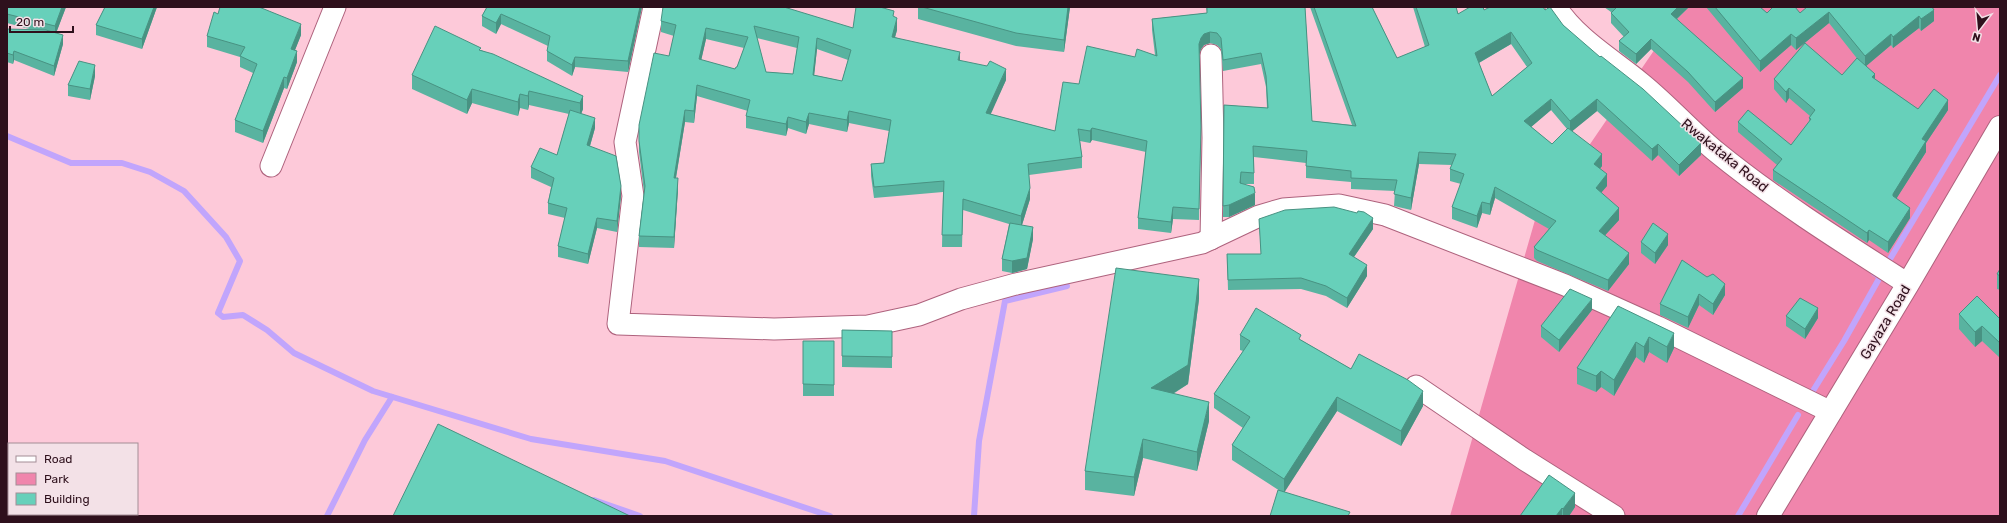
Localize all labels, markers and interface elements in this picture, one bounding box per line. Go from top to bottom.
scale bar [10,8,73,34]
north arrow [1959,8,1999,48]
text: 20 m [16,15,44,29]
text: N [1971,30,1982,44]
street label: Rwakataka Road [1678,115,1772,196]
street label: Gayaza Road [1857,282,1914,363]
legend [8,443,138,515]
text: Road [44,452,72,466]
text: Park [44,472,70,486]
text: Building [44,492,90,506]

